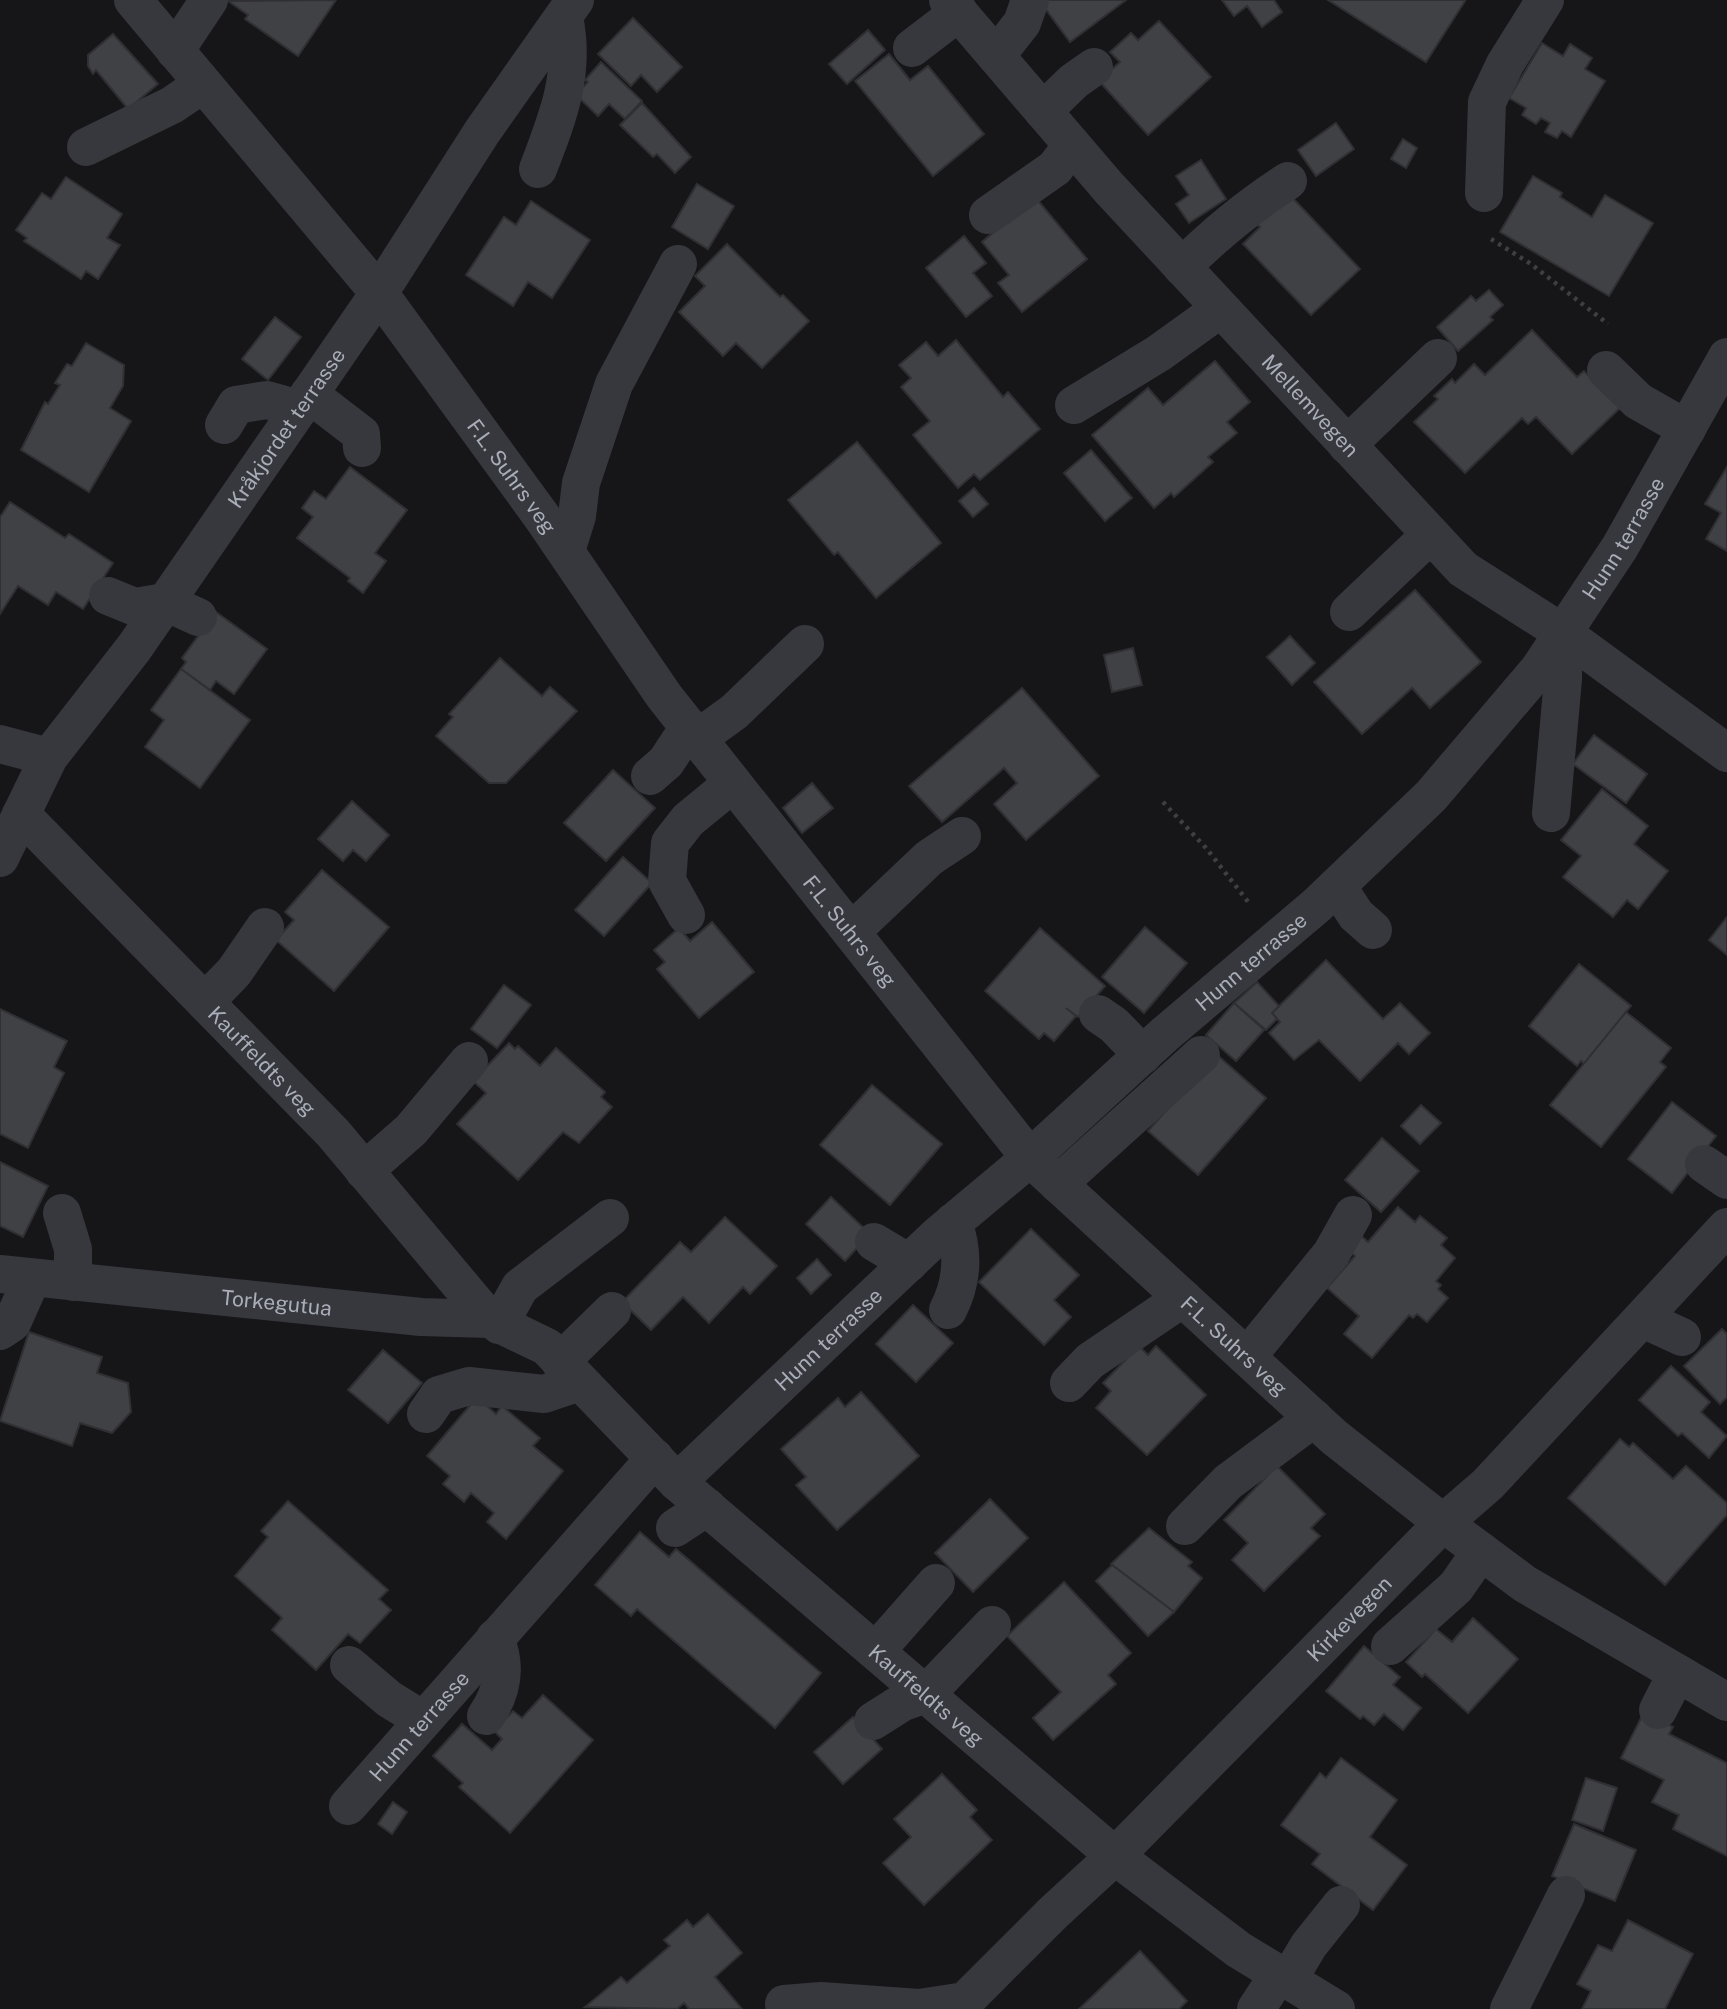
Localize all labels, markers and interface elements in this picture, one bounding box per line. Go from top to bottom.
street label: Kråkjordet terrasse [222,343,350,513]
street label: Mellemvegen [1257,349,1365,462]
street label: F.L. Suhrs veg [462,414,562,538]
street label: Hunn terrasse [1576,473,1669,604]
street label: F.L. Suhrs veg [798,870,902,992]
street label: Hunn terrasse [1190,907,1312,1016]
street label: Kauffeldts veg [203,1001,321,1121]
street label: Hunn terrasse [769,1282,887,1396]
street label: Torkegutua [220,1284,333,1320]
street label: F.L. Suhrs veg [1176,1291,1293,1401]
street label: Kirkevegen [1302,1571,1396,1666]
street label: Kauffeldts veg [864,1639,989,1751]
street label: Hunn terrasse [364,1666,474,1786]

